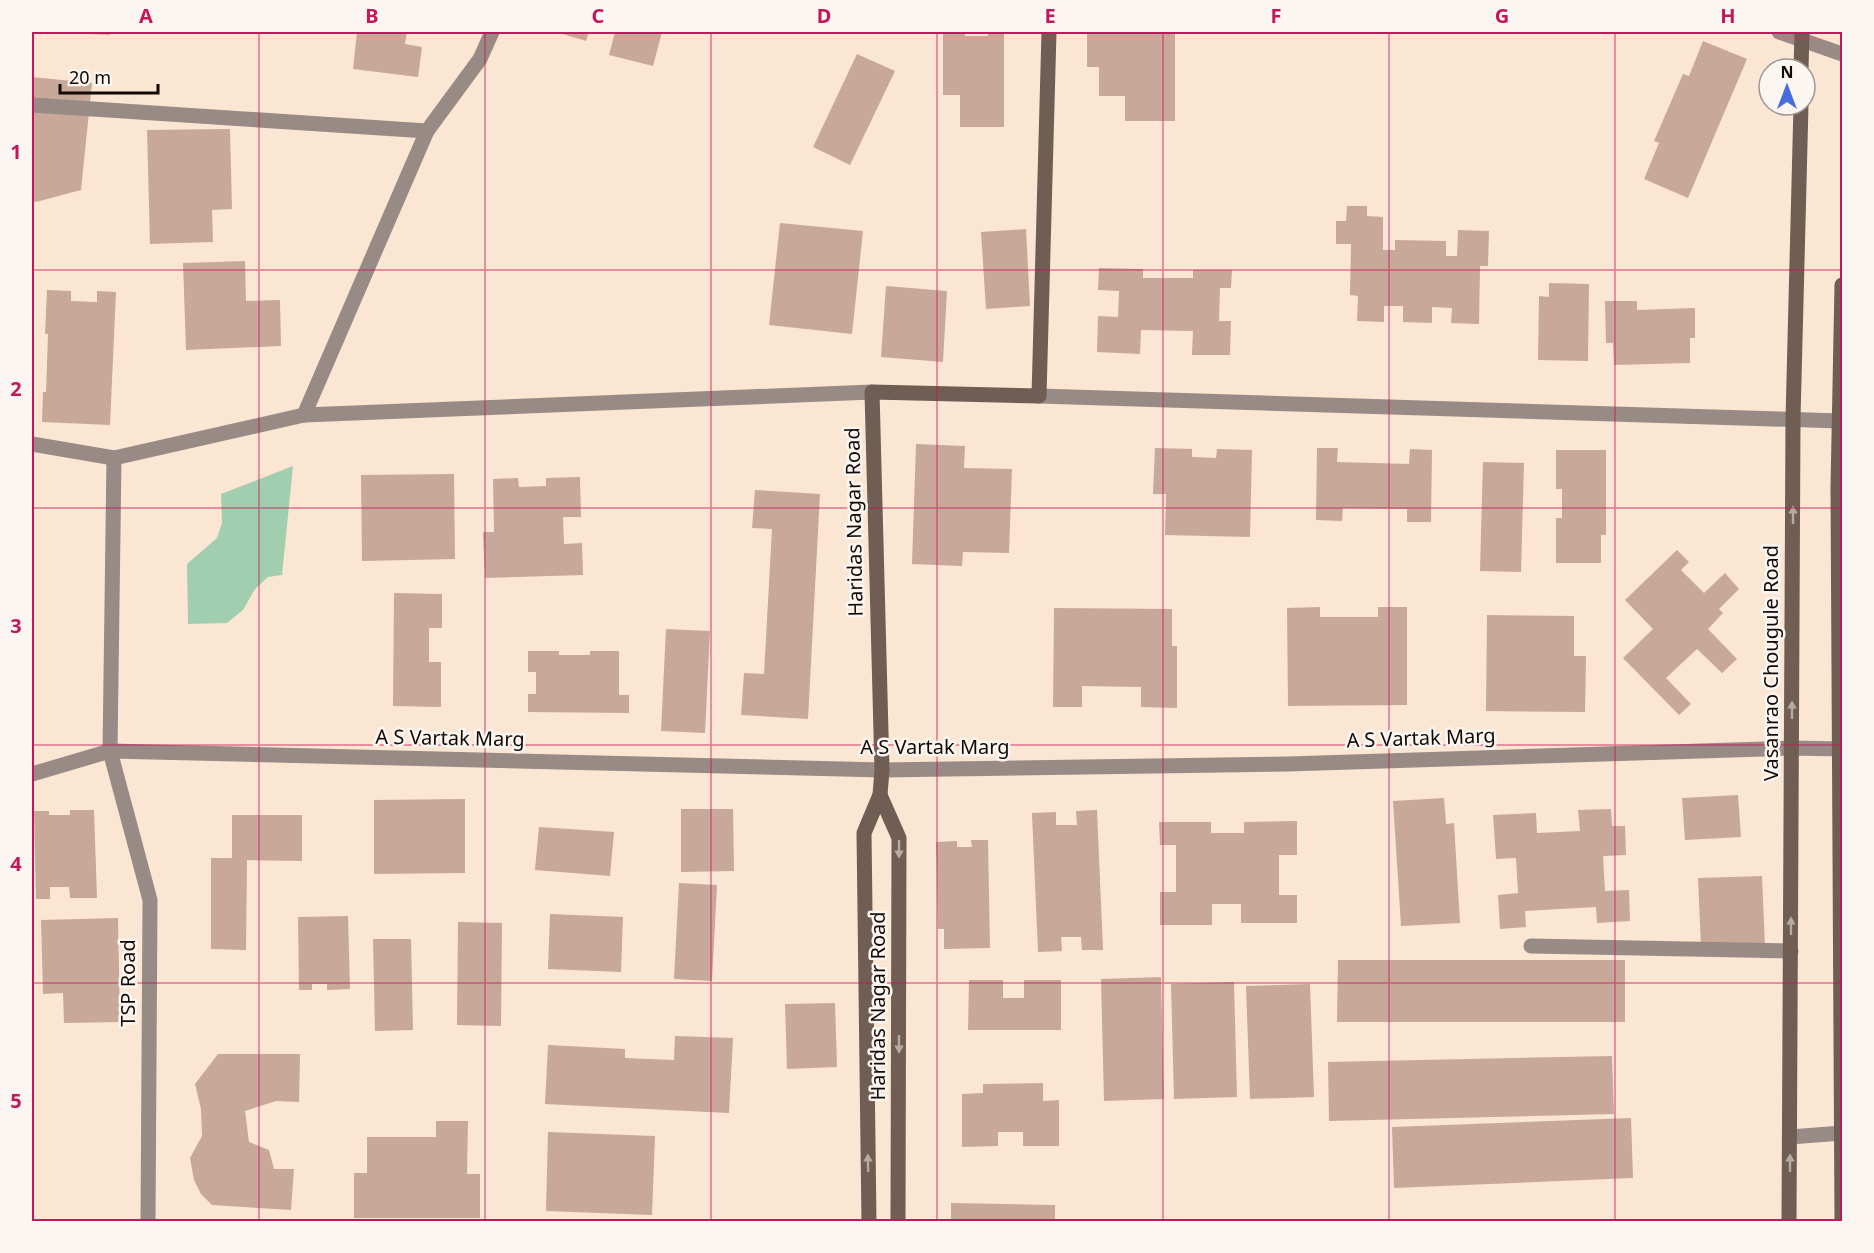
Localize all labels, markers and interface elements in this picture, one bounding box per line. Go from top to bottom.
text: A [139,2,153,29]
text: B [365,2,379,29]
text: C [592,2,605,29]
text: D [817,2,831,29]
text: E [1044,2,1056,29]
text: F [1271,2,1281,29]
text: G [1495,2,1509,29]
text: H [1720,2,1736,29]
scale bar [60,57,158,95]
north arrow [1757,57,1817,117]
text: N [1780,61,1794,83]
text: 20 m [69,65,111,89]
text: 1 [10,138,22,165]
text: 2 [10,375,22,402]
street label: Haridas Nagar Road [838,427,869,617]
one-way arrow [1788,506,1798,525]
street label: Vasanrao Chougule Road [1757,545,1784,781]
text: 3 [10,612,22,639]
one-way arrow [1787,701,1797,720]
street label: A S Vartak Marg [1346,721,1496,754]
street label: A S Vartak Marg [375,723,525,752]
street label: A S Vartak Marg [860,733,1010,760]
one-way arrow [894,839,904,858]
text: 4 [10,850,22,877]
street label: Haridas Nagar Road [864,911,891,1101]
one-way arrow [1786,917,1796,936]
street label: TSP Road [114,939,141,1027]
one-way arrow [894,1034,904,1053]
text: 5 [10,1087,22,1114]
one-way arrow [863,1154,873,1173]
one-way arrow [1785,1154,1794,1173]

